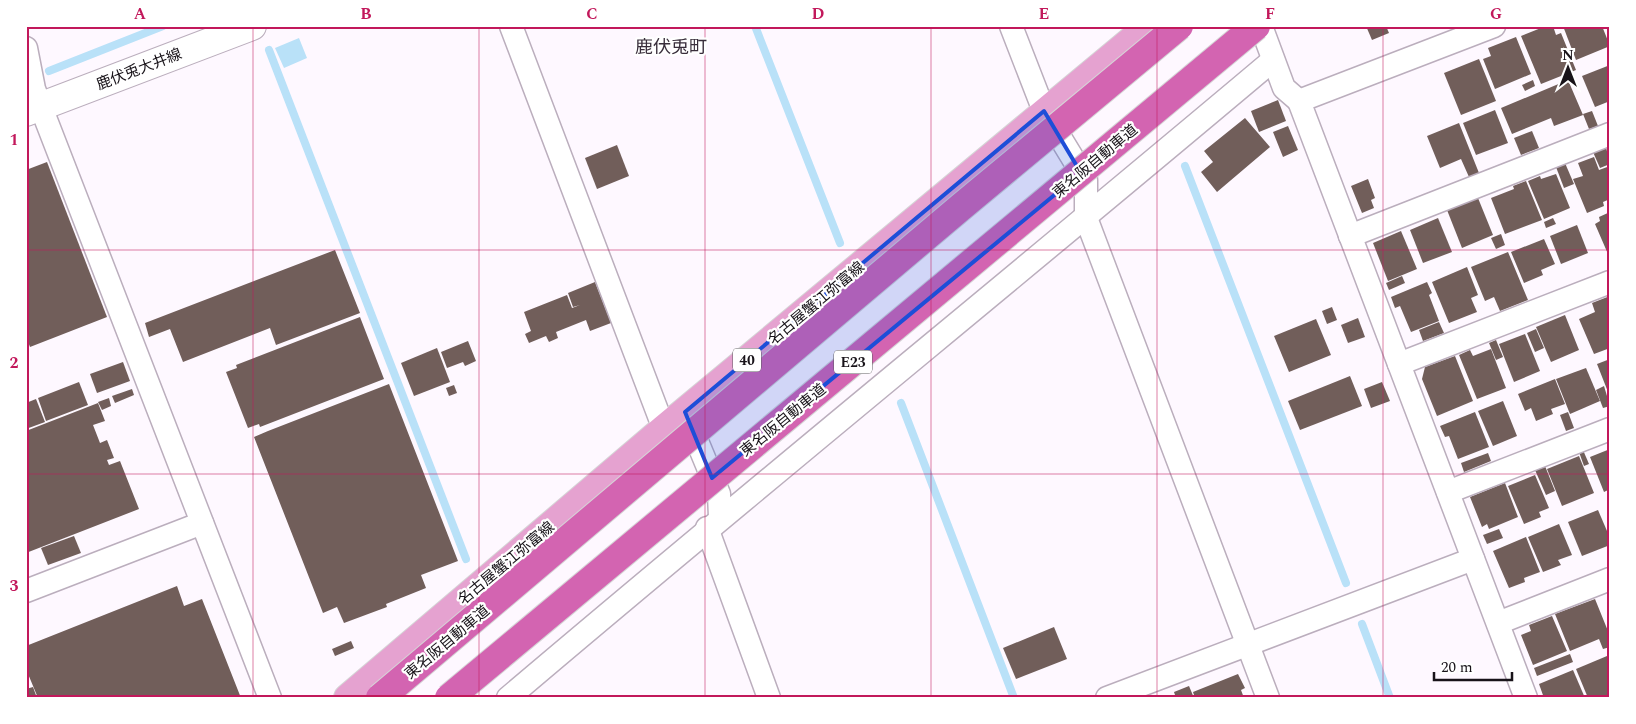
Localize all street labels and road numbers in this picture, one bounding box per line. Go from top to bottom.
street label: 鹿伏兎大井線 [93,43,185,96]
street label: 東名阪自動車道 [1048,119,1143,204]
street label: 名古屋蟹江弥富線 [763,256,870,351]
road number: 40 [733,348,761,372]
road number: E23 [834,351,872,374]
street label: 東名阪自動車道 [735,378,831,462]
street label: 名古屋蟹江弥富線 [453,516,560,611]
street label: 東名阪自動車道 [400,600,495,685]

